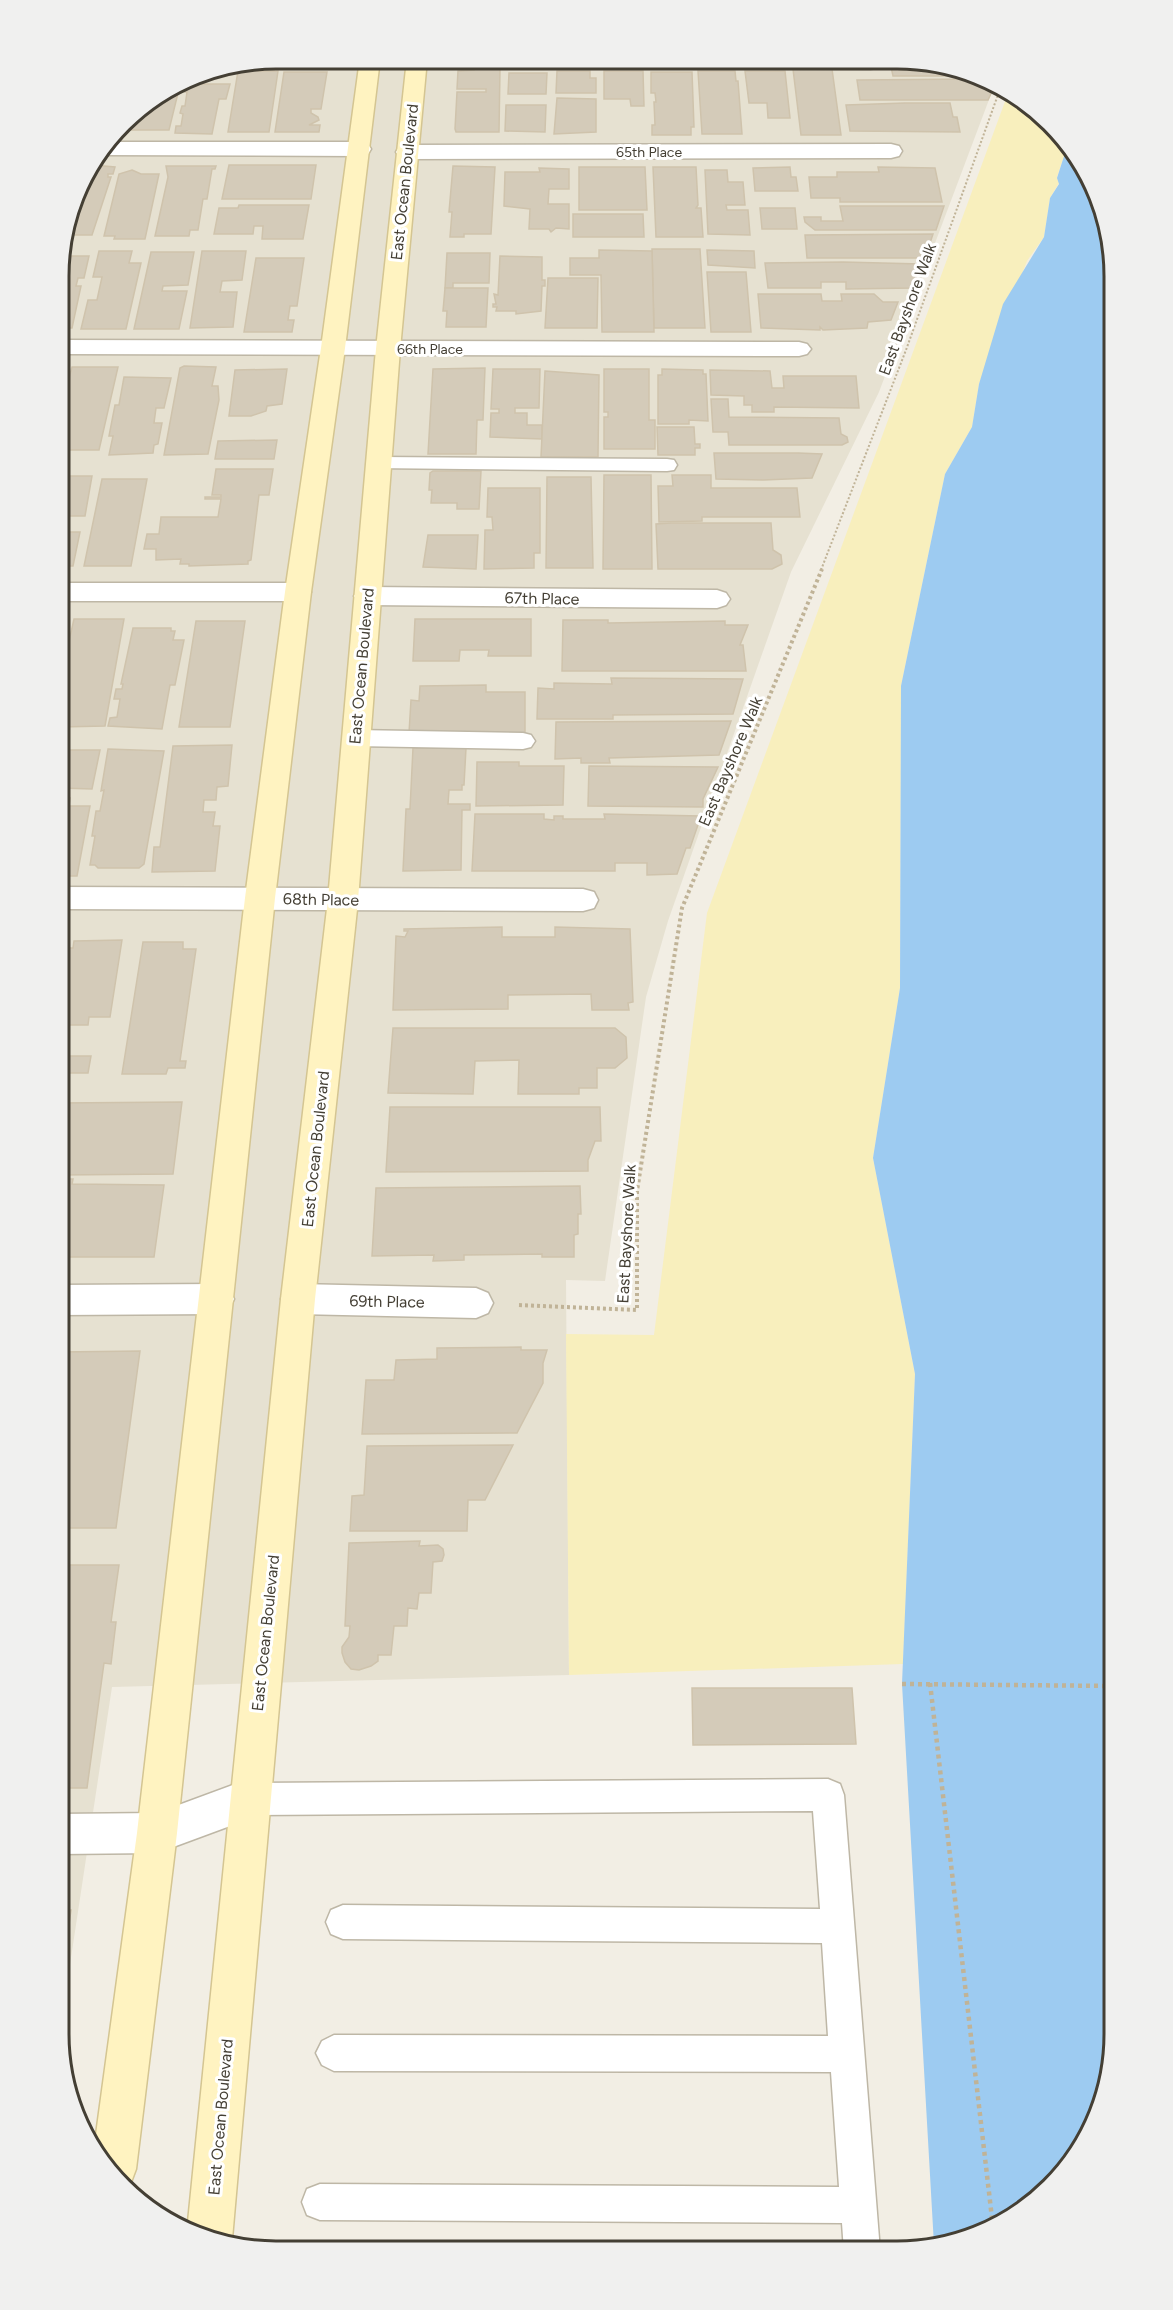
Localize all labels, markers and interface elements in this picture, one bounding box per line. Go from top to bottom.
street label: East Ocean Boulevard [387,103,422,261]
street label: 65th Place [616,144,682,161]
street label: East Bayshore Walk [875,240,940,378]
street label: 66th Place [397,341,463,358]
street label: East Ocean Boulevard [345,587,378,745]
street label: 67th Place [504,588,580,609]
street label: East Bayshore Walk [695,693,766,829]
street label: 68th Place [283,889,359,910]
street label: East Ocean Boulevard [298,1070,333,1228]
street label: East Bayshore Walk [613,1164,640,1304]
street label: 69th Place [349,1291,425,1312]
street label: East Ocean Boulevard [248,1554,283,1712]
street label: East Ocean Boulevard [204,2038,237,2196]

